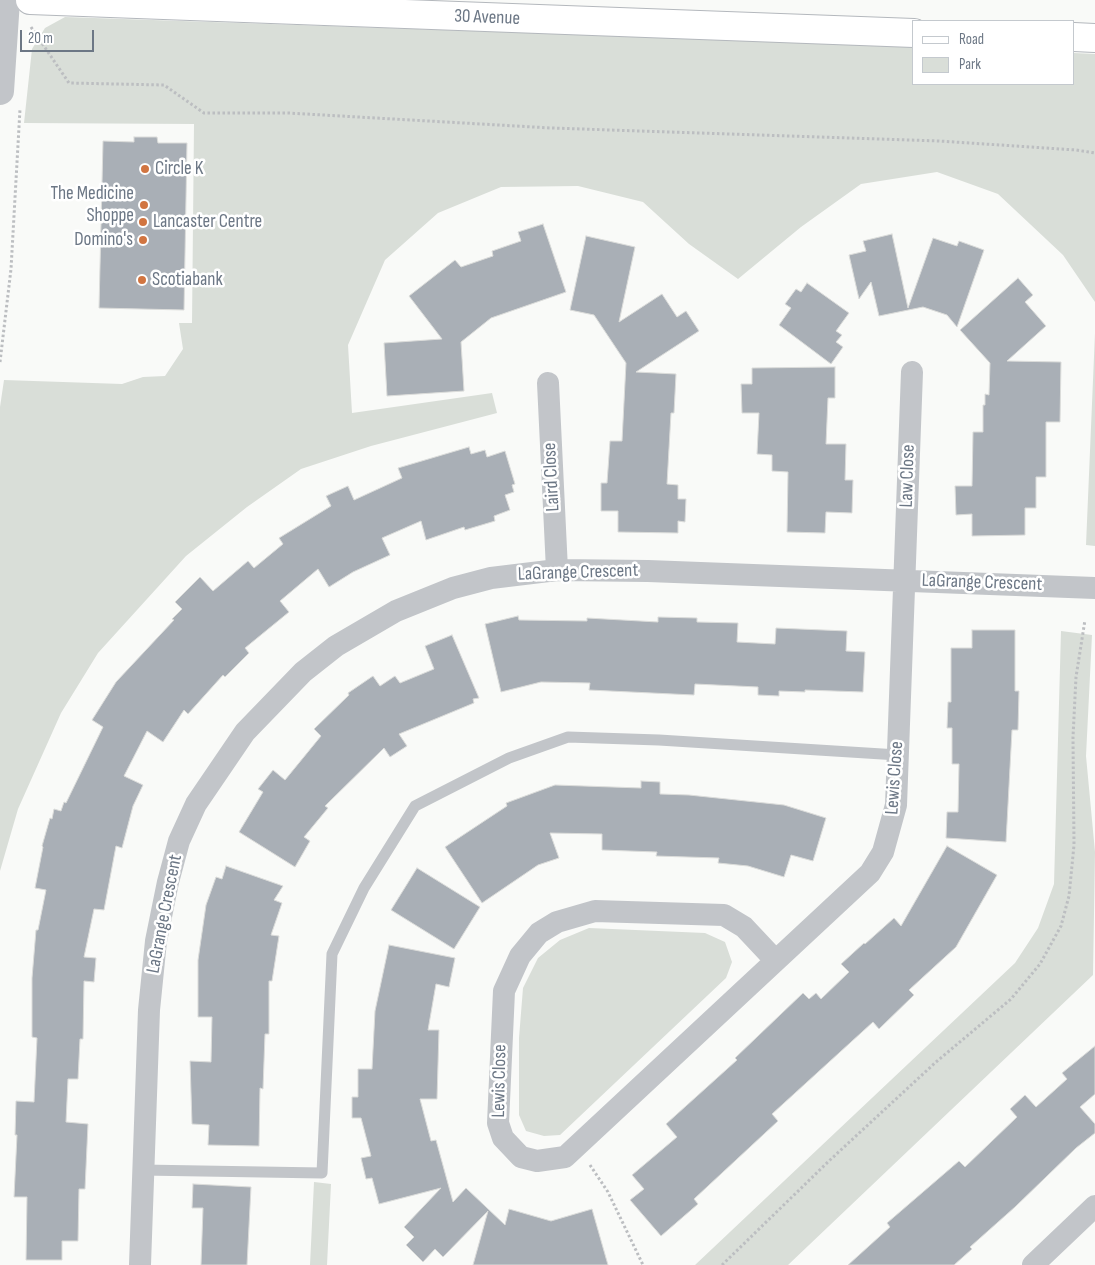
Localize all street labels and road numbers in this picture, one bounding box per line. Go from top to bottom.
street label: 30 Avenue [454,5,520,31]
street label: Laird Close [539,442,565,512]
street label: Law Close [896,444,920,508]
street label: LaGrange Crescent [517,560,639,586]
street label: LaGrange Crescent [921,570,1043,596]
street label: Lewis Close [881,741,909,815]
street label: LaGrange Crescent [142,853,188,975]
street label: Lewis Close [488,1044,512,1118]

